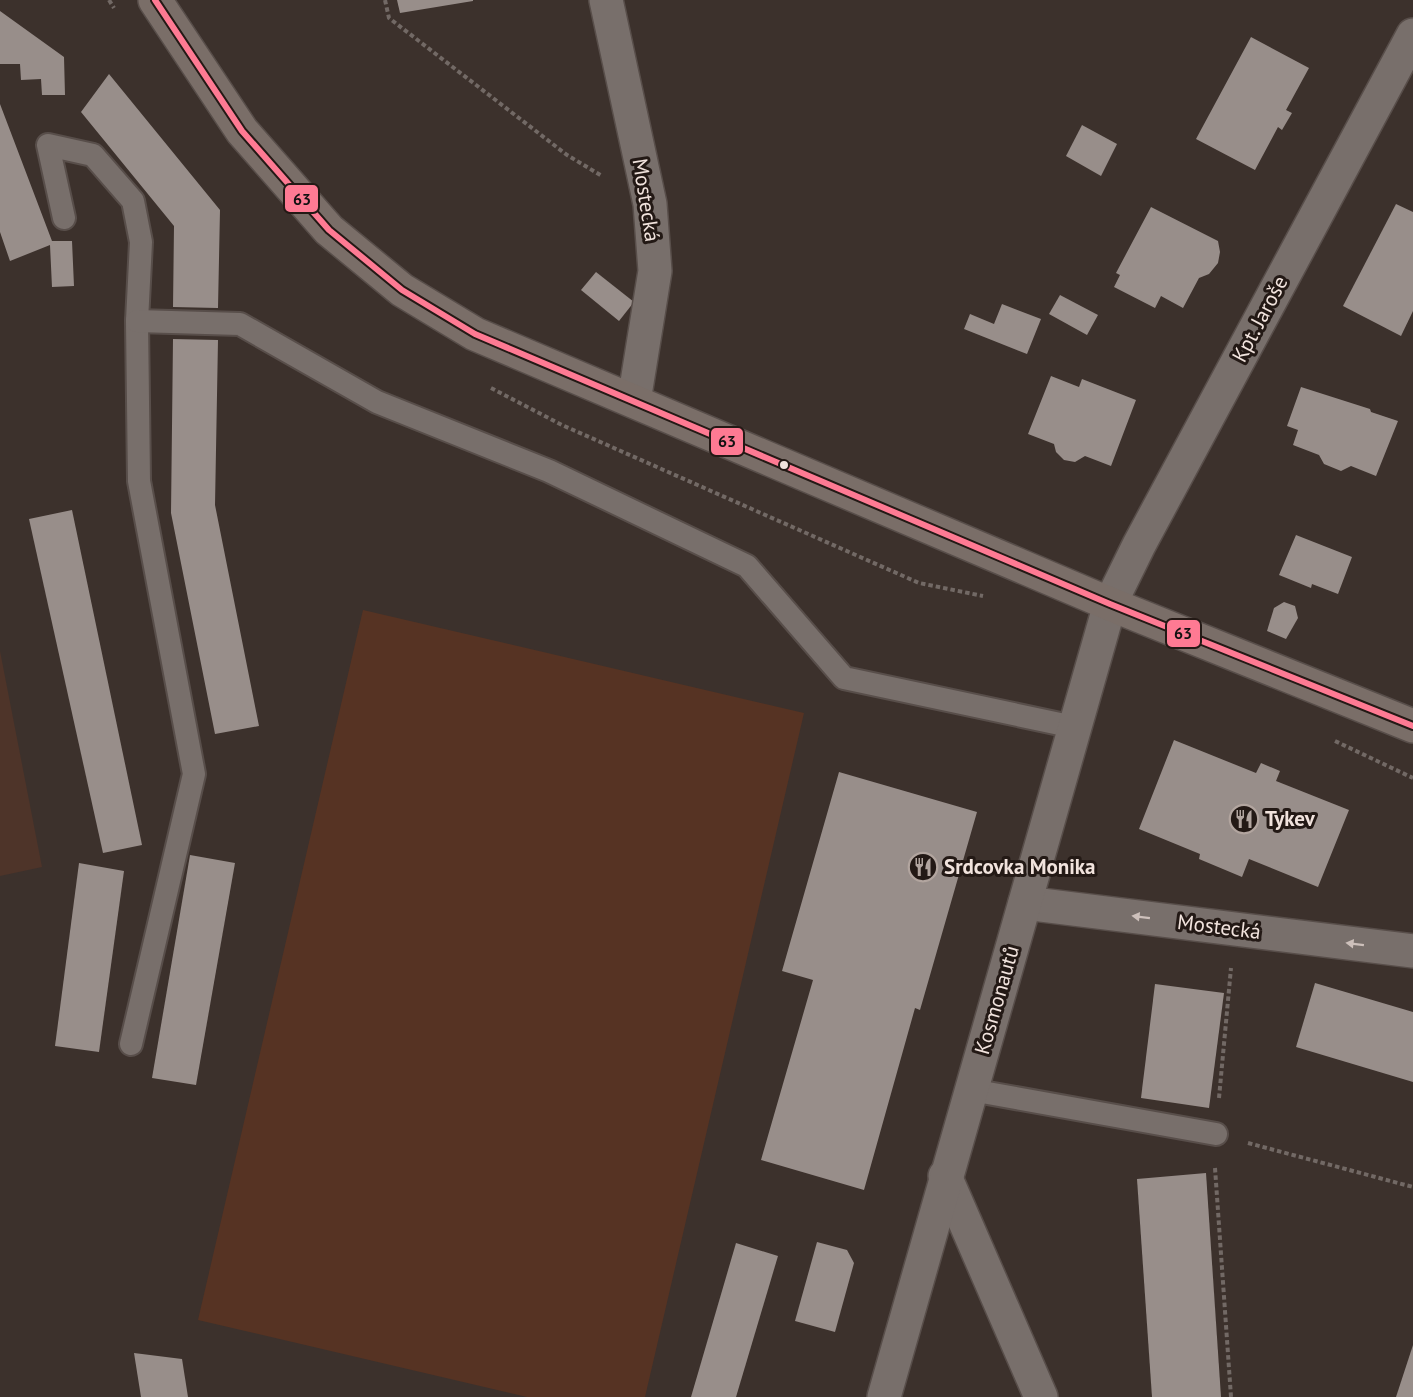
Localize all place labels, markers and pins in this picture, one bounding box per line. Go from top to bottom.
unlabelled marker [778,459,790,471]
restaurant icon: Tykev [1228,803,1260,835]
place label: Tykev [1265,805,1316,832]
restaurant icon: Srdcovka Monika [907,851,939,883]
place label: Srdcovka Monika [944,853,1096,880]

